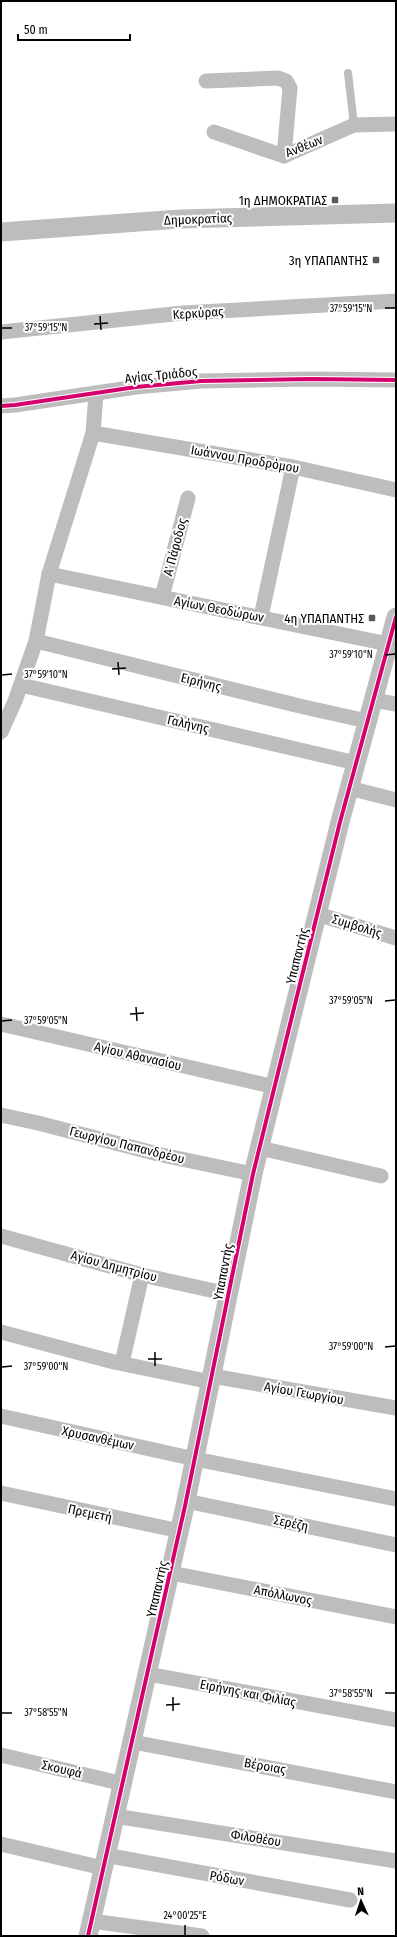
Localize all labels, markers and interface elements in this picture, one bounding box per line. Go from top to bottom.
scale bar [18,16,130,42]
text: 50 m [24,23,48,37]
street label: Ανθέων [283,132,325,160]
place label: 1η ΔΗΜΟΚΡΑΤΙΑΣ [239,193,327,208]
marker: 1η ΔΗΜΟΚΡΑΤΙΑΣ [330,195,340,205]
street label: Δημοκρατίας [164,210,233,228]
place label: 3η ΥΠΑΠΑΝΤΗΣ [289,253,368,268]
marker: 3η ΥΠΑΠΑΝΤΗΣ [371,255,381,265]
text: 37°59'15"N [330,303,372,315]
street label: Κερκύρας [172,304,224,322]
text: 37°59'15"N [25,322,67,334]
street label: Αγίας Τριάδος [124,364,198,386]
street label: Ιωάννου Προδρόμου [190,442,300,476]
street label: Α΄ Πάροδος [160,516,190,578]
street label: Αγίων Θεοδώρων [173,593,265,625]
place label: 4η ΥΠΑΠΑΝΤΗΣ [284,611,364,626]
marker: 4η ΥΠΑΠΑΝΤΗΣ [367,613,377,623]
text: 37°59'10"N [329,649,373,661]
text: 37°59'10"N [24,669,68,681]
street label: Ειρήνης [179,670,223,694]
street label: Γαλήνης [166,712,211,736]
street label: Συμβολής [330,911,384,941]
street label: Υπαπαντής [283,926,311,986]
text: 37°59'05"N [329,995,373,1007]
text: 37°59'05"N [24,1015,68,1027]
street label: Αγίου Αθανασίου [93,1039,183,1073]
street label: Γεωργίου Παπανδρέου [68,1123,186,1167]
street label: Υπαπαντής [210,1242,236,1302]
street label: Αγίου Δημητρίου [69,1247,159,1285]
text: 37°59'00"N [329,1341,373,1353]
text: 37°59'00"N [24,1361,68,1373]
street label: Αγίου Γεωργίου [263,1379,345,1407]
street label: Χρυσανθέμων [61,1423,136,1453]
street label: Πρεμετή [67,1501,113,1525]
street label: Σερέζη [272,1512,310,1534]
street label: Υπαπαντής [143,1559,171,1619]
street label: Απόλλωνος [253,1582,314,1608]
street label: Ειρήνης και Φιλίας [199,1676,298,1710]
text: 37°58'55"N [329,1688,373,1700]
text: 37°58'55"N [24,1707,68,1719]
street label: Βέροιας [243,1755,287,1777]
street label: Σκουφά [40,1757,84,1781]
street label: Φιλοθέου [230,1827,282,1849]
street label: Ρόδων [209,1868,246,1888]
north arrow [341,1881,381,1921]
text: N [357,1885,364,1898]
text: 24°00'25"E [163,1910,207,1922]

